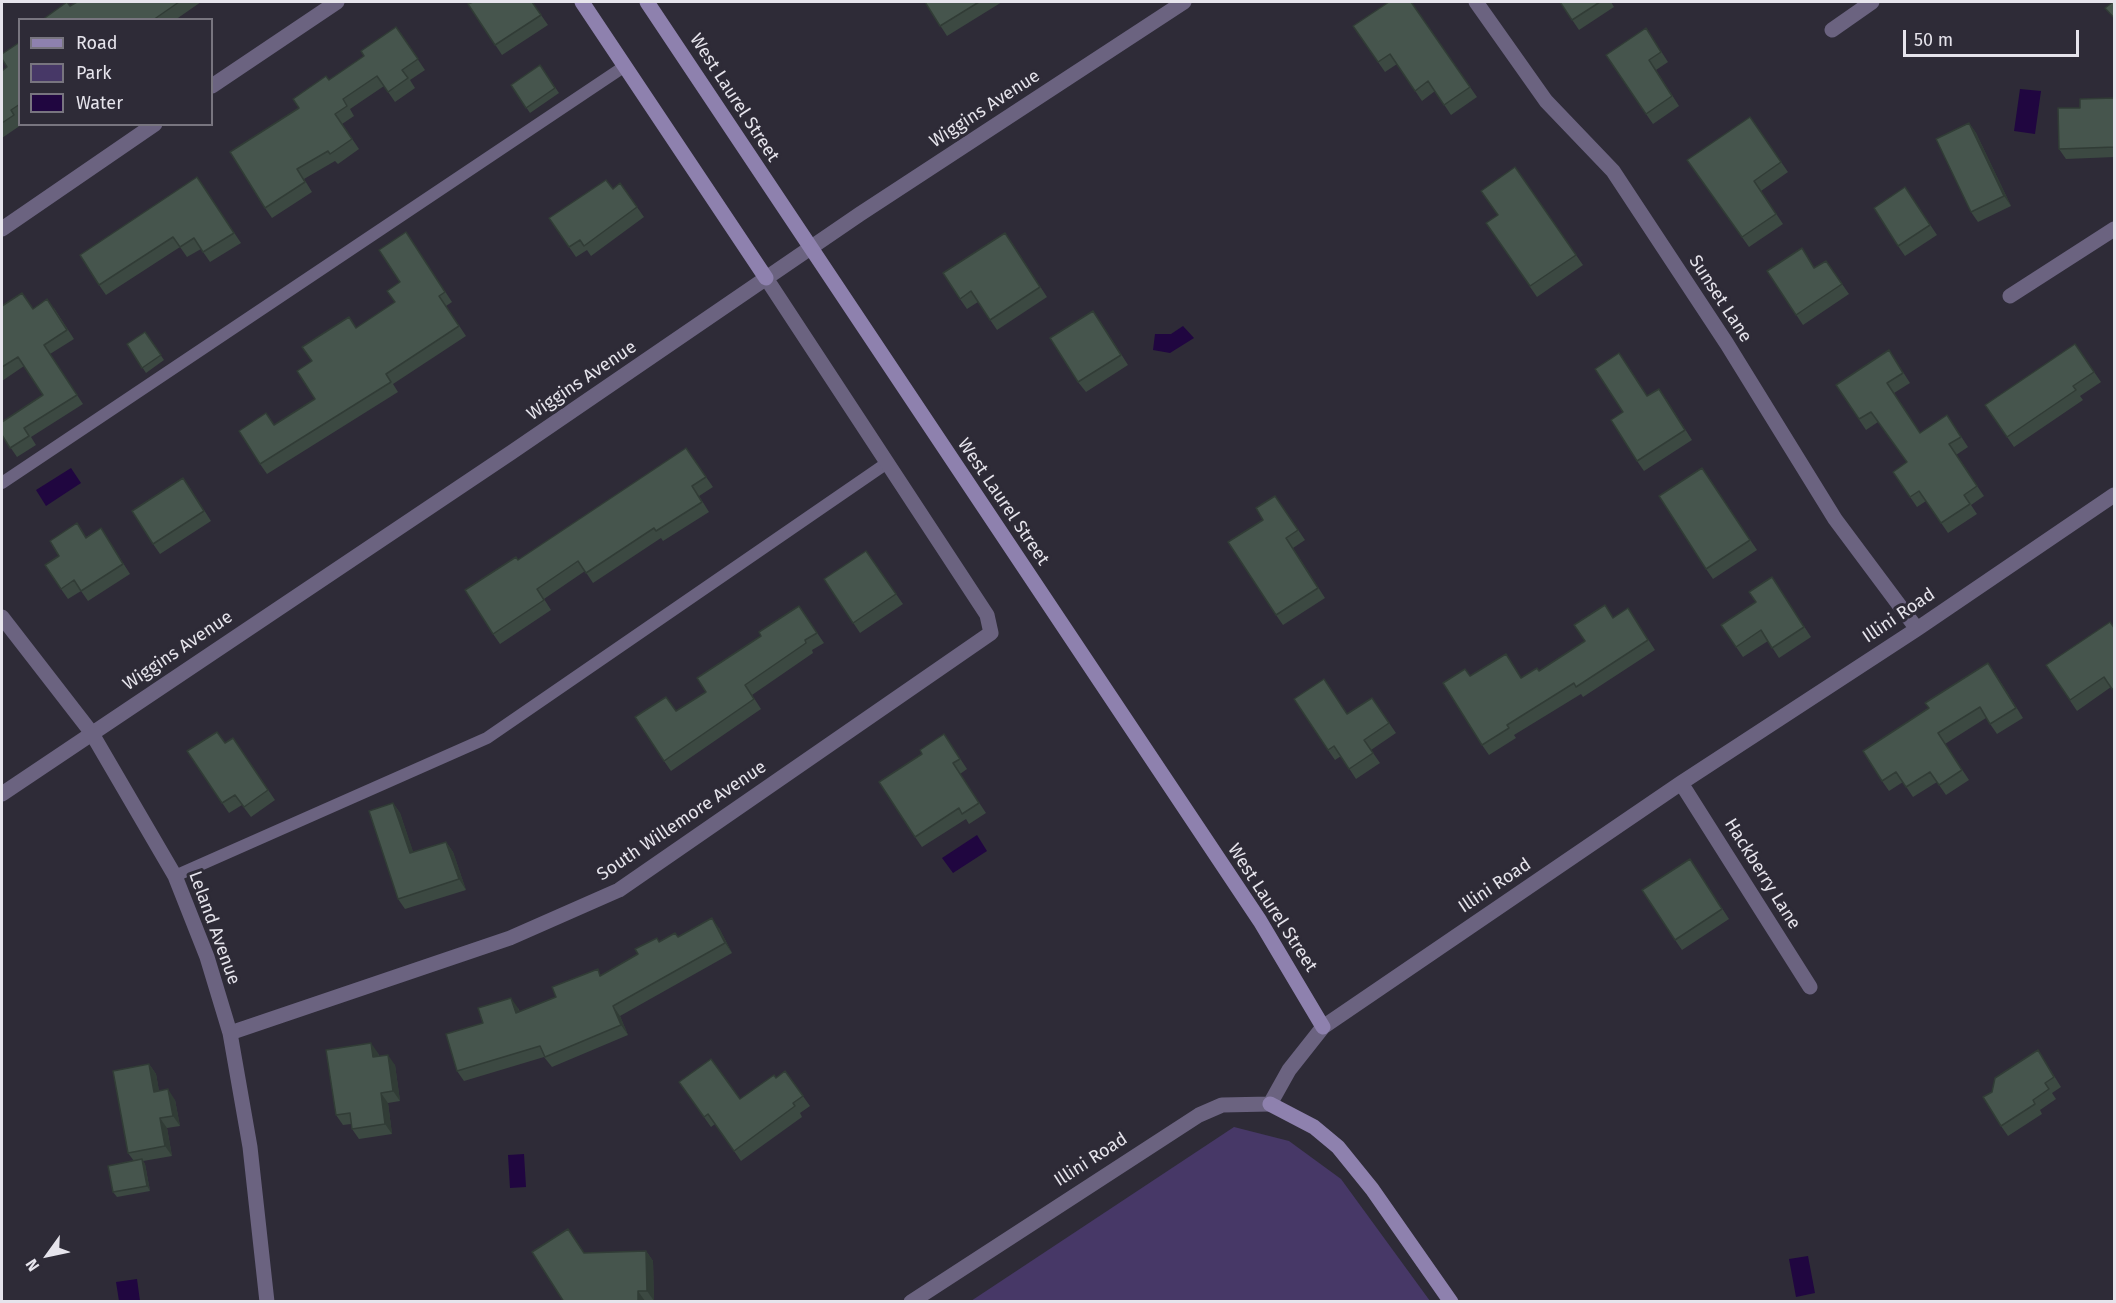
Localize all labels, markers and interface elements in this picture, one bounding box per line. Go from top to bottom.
legend [18,18,213,126]
scale bar [1906,18,2082,56]
text: 50 m [1914,29,1953,51]
street label: West Laurel Street [685,30,783,166]
text: Road [76,32,118,54]
text: Park [76,62,111,84]
street label: Wiggins Avenue [926,65,1044,153]
text: Water [76,92,123,114]
street label: Sunset Lane [1684,251,1756,347]
street label: Wiggins Avenue [523,336,641,426]
street label: West Laurel Street [953,434,1053,570]
street label: Illini Road [1859,584,1939,648]
street label: Wiggins Avenue [119,606,237,696]
street label: South Willemore Avenue [593,756,771,886]
street label: Hackberry Lane [1719,815,1805,933]
street label: West Laurel Street [1223,840,1321,976]
street label: Illini Road [1455,854,1535,918]
street label: Leland Avenue [183,868,245,988]
street label: Illini Road [1050,1128,1132,1192]
north arrow [18,1225,78,1285]
text: N [22,1255,43,1275]

